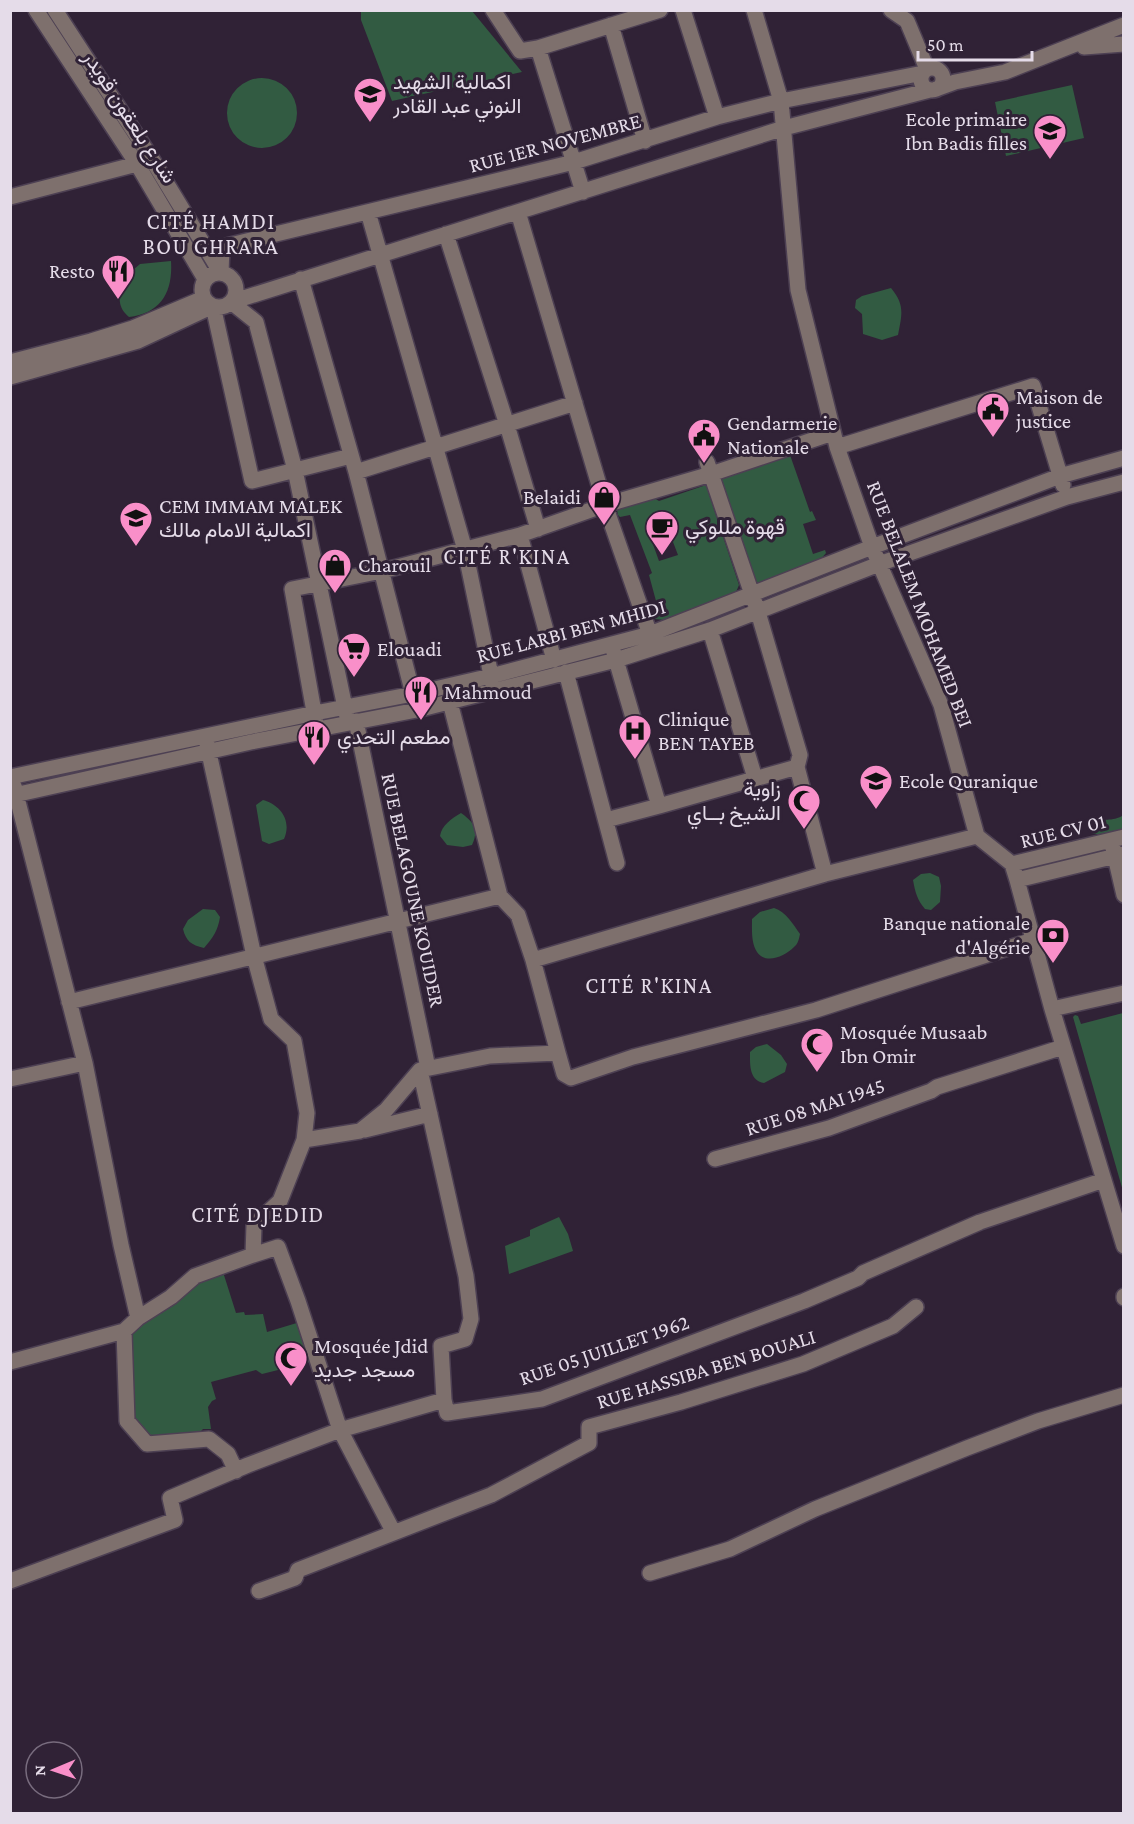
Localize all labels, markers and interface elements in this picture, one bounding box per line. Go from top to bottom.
scale bar [918,24,1032,62]
text: 50 m [927,35,964,55]
street label: شارع بلعقون قويدر [76,46,182,189]
place label: اكمالية الشهيد النوني عبد القادر [392,70,521,123]
school or university icon: اكمالية الشهيد النوني عبد القادر [352,76,388,123]
place label: Ecole primaire Ibn Badis filles [905,107,1027,155]
street label: RUE 1ER NOVEMBRE [466,108,644,178]
school or university icon: Ecole primaire Ibn Badis filles [1032,113,1068,160]
district label: CITÉ HAMDI BOU GHRARA [143,209,279,259]
restaurant icon: Resto [100,253,136,300]
place label: Resto [49,259,95,283]
place label: Maison de justice [1015,385,1103,433]
public building icon: Maison de justice [975,391,1011,438]
place label: Gendarmerie Nationale [727,411,837,459]
public building icon: Gendarmerie Nationale [686,417,722,464]
street label: RUE BELALEM MOHAMED BEI [862,477,978,731]
shop icon: Belaidi [586,479,622,526]
place label: Belaidi [523,485,582,509]
place label: CEM IMMAM MALEK اكمالية الامام مالك [159,494,343,544]
school or university icon: CEM IMMAM MALEK اكمالية الامام مالك [118,500,154,547]
cafe icon: قهوة مللوكي [644,509,680,556]
place label: قهوة مللوكي [685,515,785,544]
district label: CITÉ R'KINA [443,544,571,569]
shop icon: Charouil [317,547,353,594]
place label: Charouil [358,553,431,577]
street label: RUE LARBI BEN MHIDI [474,594,668,668]
supermarket icon: Elouadi [336,631,372,678]
place label: Elouadi [377,637,442,661]
restaurant icon: Mahmoud [403,674,439,721]
place label: Mahmoud [444,680,532,704]
place label: Clinique BEN TAYEB [658,707,754,755]
hospital icon: Clinique BEN TAYEB [617,713,653,760]
restaurant icon: مطعم التحدي [296,719,332,766]
place label: مطعم التحدي [337,725,450,754]
school or university icon: Ecole Quranique [858,763,894,810]
place label: Ecole Quranique [899,769,1038,793]
street label: RUE BELAGOUNE KOUIDER [376,771,450,1010]
place label: زاوية الشيخ بــاي [687,777,781,830]
mosque icon: زاوية الشيخ بــاي [786,783,822,830]
street label: RUE CV 01 [1018,809,1108,853]
place label: Banque nationale d'Algérie [883,911,1030,959]
bank icon: Banque nationale d'Algérie [1035,917,1071,964]
district label: CITÉ R'KINA [585,973,713,998]
place label: Mosquée Musaab Ibn Omir [840,1020,987,1068]
mosque icon: Mosquée Musaab Ibn Omir [799,1026,835,1073]
street label: RUE 08 MAI 1945 [742,1073,888,1141]
district label: CITÉ DJEDID [191,1202,325,1227]
street label: RUE 05 JUILLET 1962 [516,1310,692,1390]
street label: RUE HASSIBA BEN BOUALI [594,1324,818,1414]
place label: Mosquée Jdid مسجد جديد [314,1334,428,1382]
mosque icon: Mosquée Jdid مسجد جديد [273,1340,309,1387]
north arrow [24,1740,84,1800]
text: N [31,1765,48,1776]

